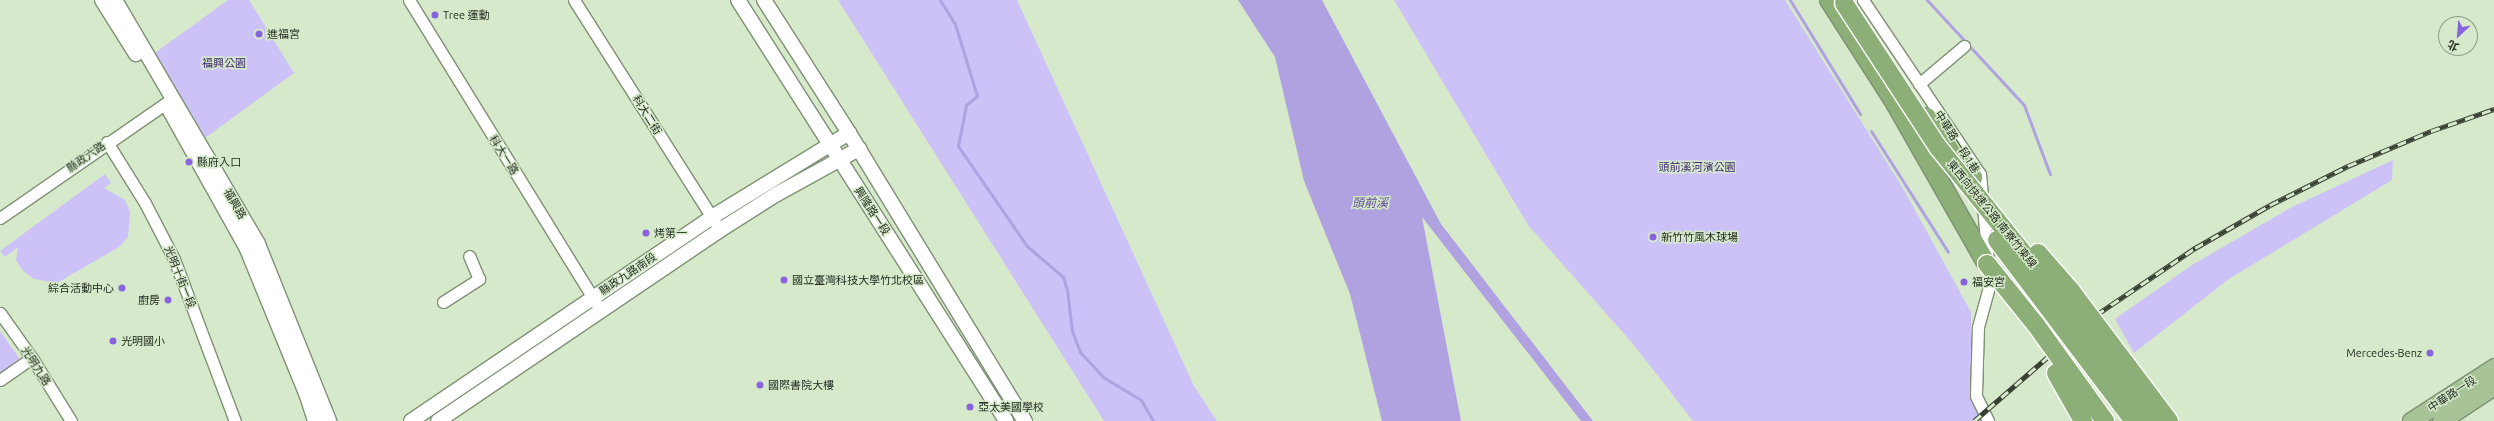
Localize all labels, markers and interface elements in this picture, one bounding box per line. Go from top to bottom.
place label: Tree 運動 [443,8,490,22]
marker: Tree 運動 [430,10,440,20]
north arrow [2438,16,2478,56]
place label: 進福宮 [267,27,300,41]
marker: 進福宮 [254,29,264,39]
text: 北 [2446,38,2461,54]
park label: 福興公園 [202,56,246,70]
street label: 科大二街 [630,93,664,137]
street label: 中華路一段1巷 [1932,108,1982,176]
street label: 科大一路 [487,133,521,177]
street label: 縣政六路 [64,139,108,175]
place label: 縣府入口 [197,155,241,169]
marker: 縣府入口 [184,157,194,167]
street label: 東西向快速公路 南寮竹東線 [1945,158,2039,270]
park label: 頭前溪河濱公園 [1659,160,1735,174]
street label: 興隆路一段 [851,184,893,238]
street label: 福興路 [221,186,249,222]
water label: 頭前溪 [1352,196,1388,210]
place label: 烤第一 [654,226,687,240]
marker: 烤第一 [641,228,651,238]
place label: 新竹竹風木球場 [1661,230,1738,244]
marker: 新竹竹風木球場 [1648,232,1658,242]
street label: 光明十街一段 [162,244,198,310]
street label: 縣政九路南段 [597,250,659,298]
place label: 國立臺灣科技大學竹北校區 [792,273,924,287]
marker: 國立臺灣科技大學竹北校區 [779,275,789,285]
place label: 福安宮 [1972,275,2005,289]
marker: 福安宮 [1959,277,1969,287]
place label: 綜合活動中心 [48,281,114,295]
marker: 綜合活動中心 [117,283,127,293]
place label: 廚房 [138,293,160,307]
marker: 廚房 [163,295,173,305]
place label: 光明國小 [121,334,165,348]
marker: 光明國小 [108,336,118,346]
street label: 光明九路 [18,344,54,388]
place label: Mercedes-Benz [2346,346,2422,360]
marker: Mercedes-Benz [2425,348,2435,358]
street label: 中華路一段 [2425,373,2479,415]
place label: 國際書院大樓 [768,378,834,392]
marker: 國際書院大樓 [755,380,765,390]
place label: 亞太美國學校 [978,400,1044,414]
marker: 亞太美國學校 [965,402,975,412]

